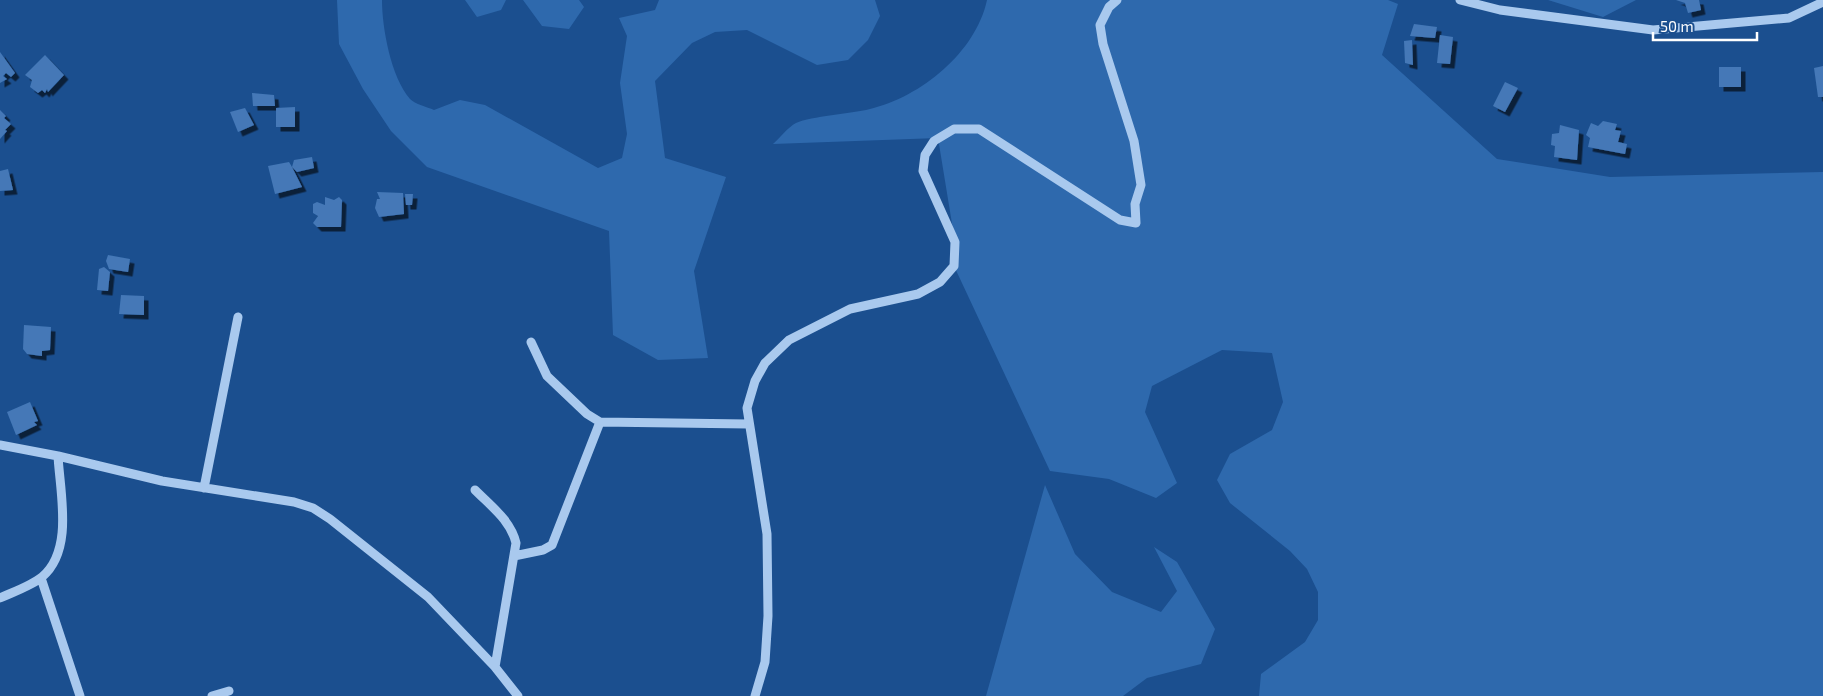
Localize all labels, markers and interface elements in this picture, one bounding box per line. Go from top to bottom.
scale bar [1653,10,1757,42]
text: 50 m [1660,17,1694,35]

